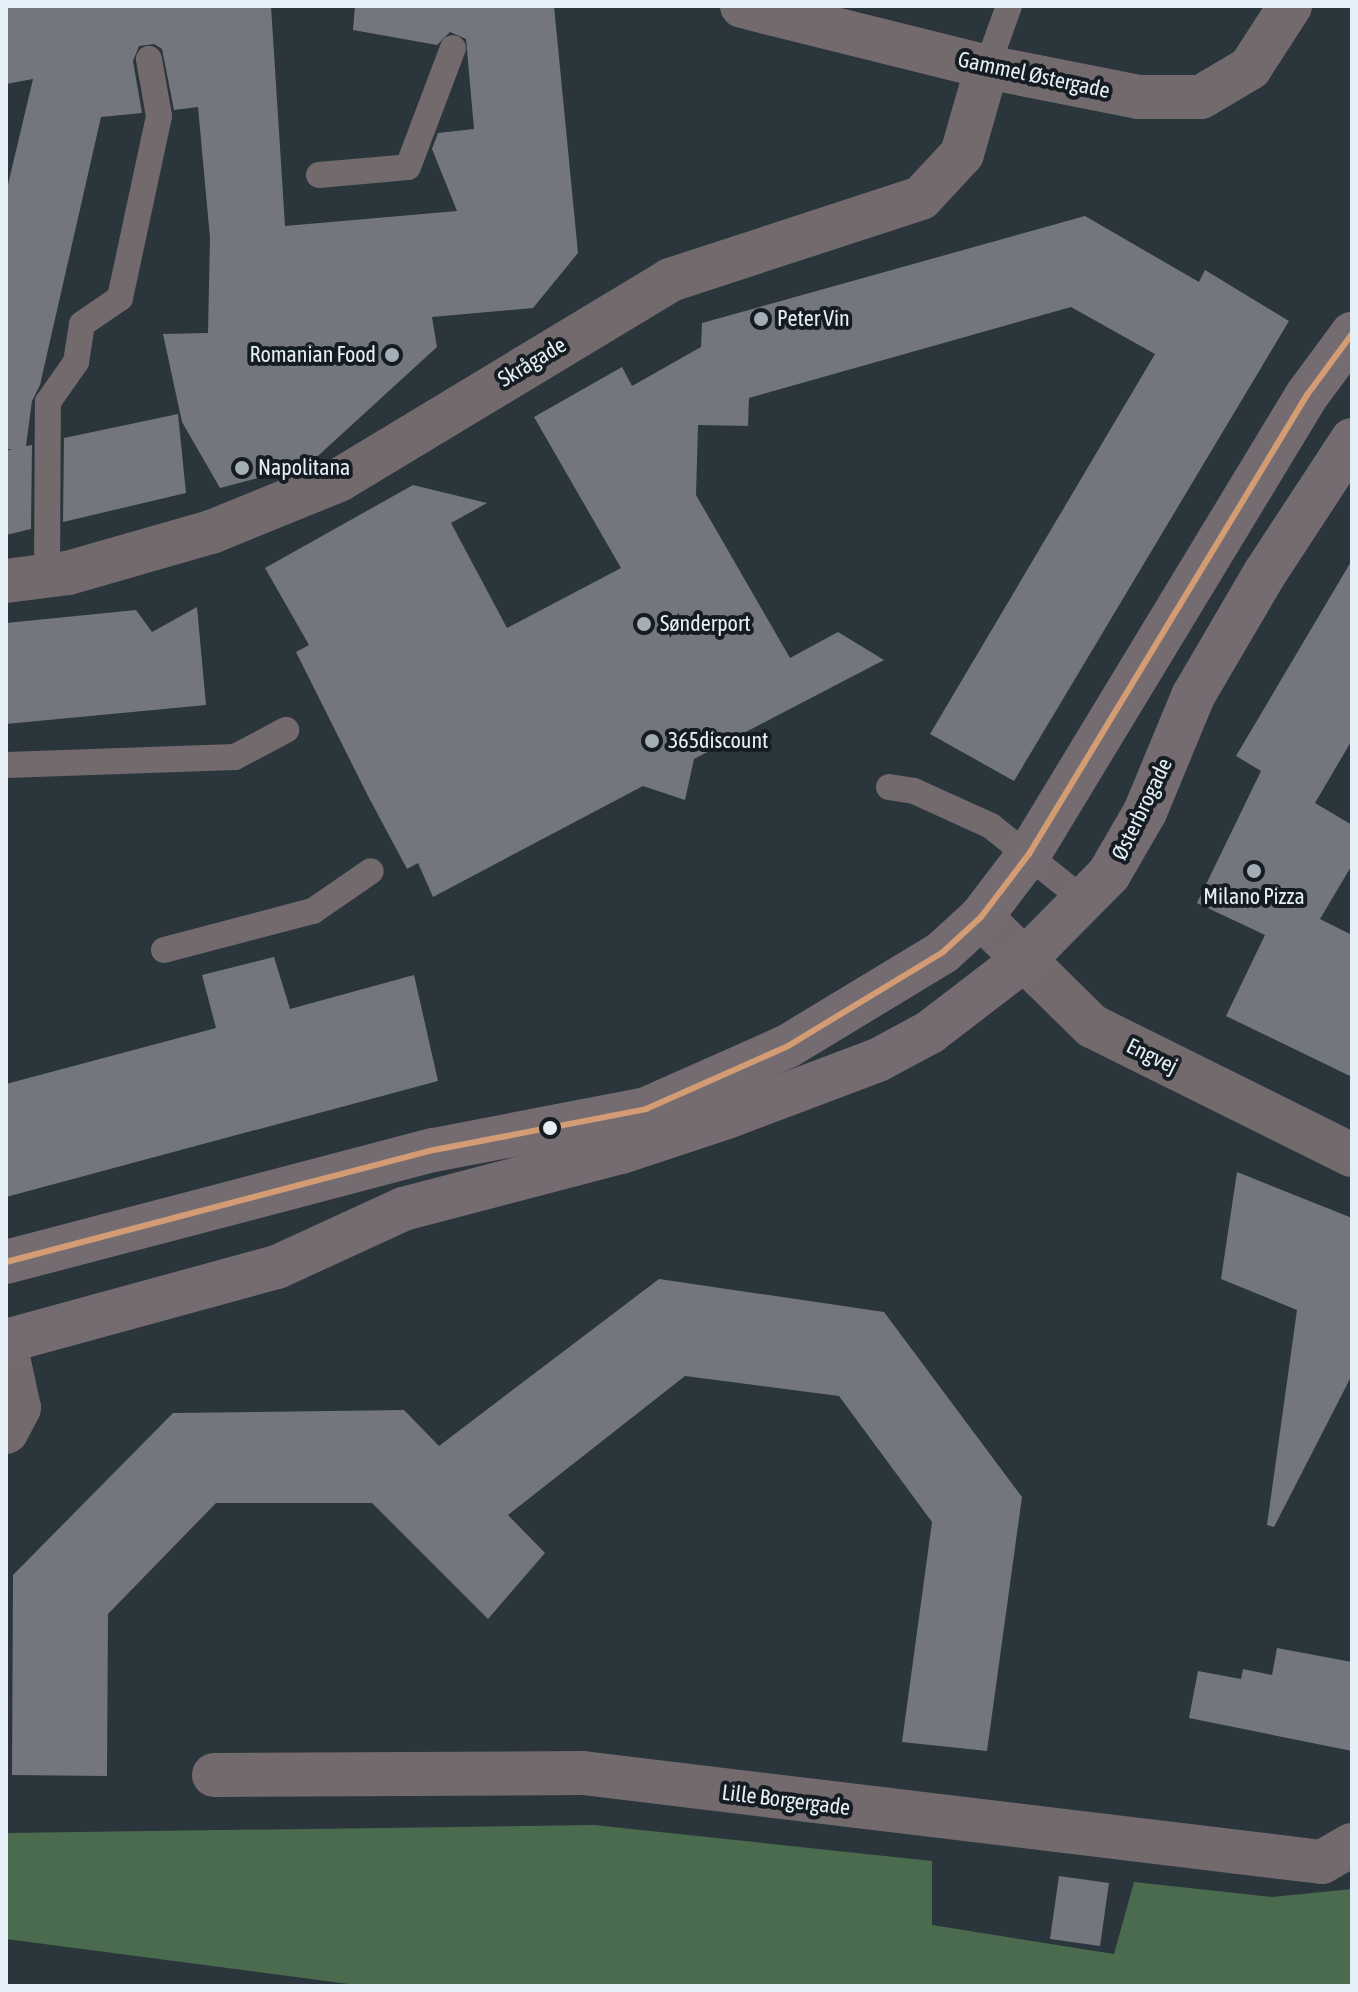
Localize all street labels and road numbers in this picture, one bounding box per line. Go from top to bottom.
street label: Gammel Østergade [956,46,1112,104]
street label: Skrågade [493,331,571,393]
street label: Østerbrogade [1106,754,1178,864]
street label: Engvej [1122,1032,1182,1080]
street label: Lille Borgergade [720,1779,852,1821]

